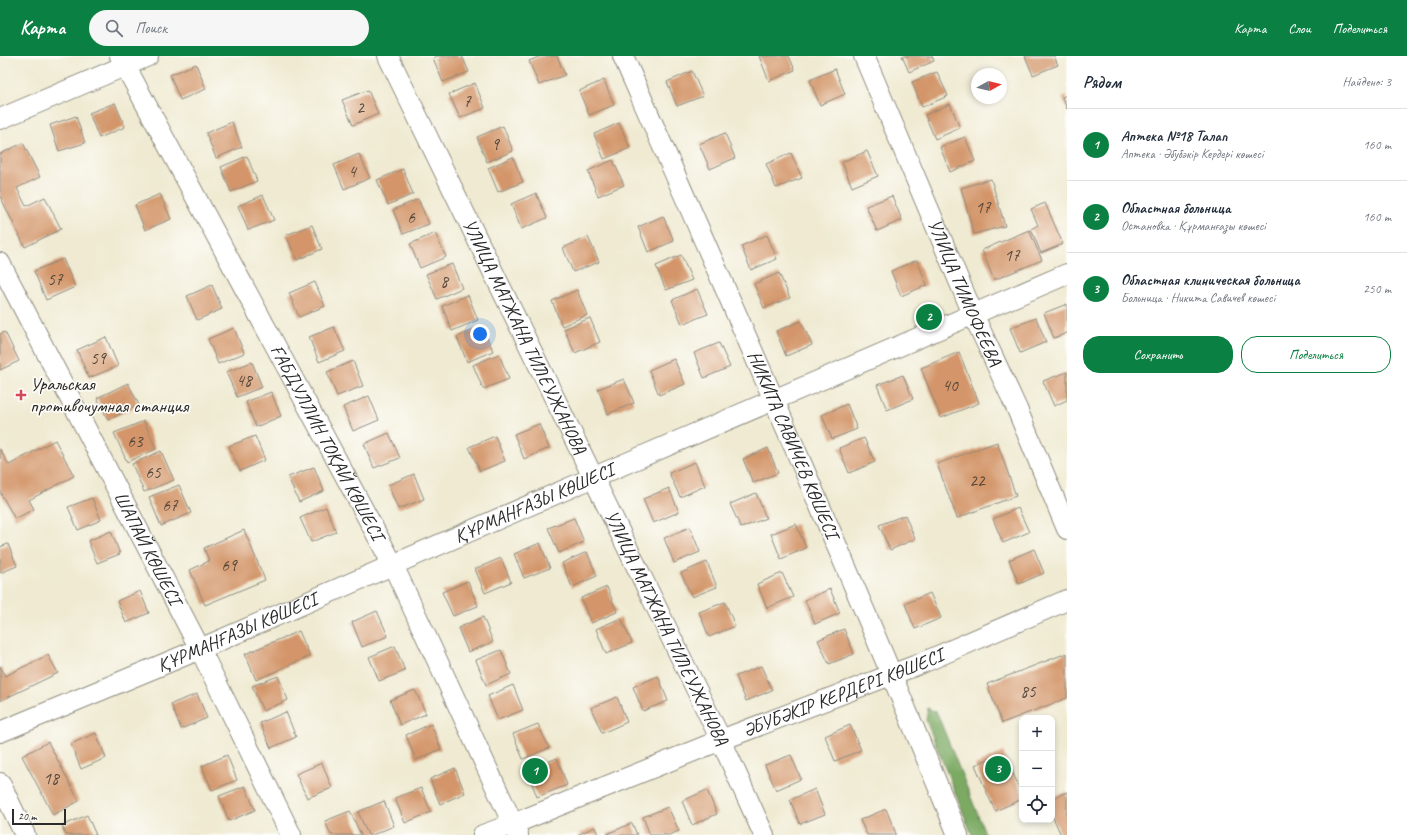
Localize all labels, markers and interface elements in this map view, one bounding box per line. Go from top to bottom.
search box [89,10,369,46]
text: Карта [20,16,65,40]
icon: search [103,17,125,39]
text: Поиск [135,19,167,38]
text: Карта [1234,20,1266,37]
text: Слои [1288,20,1311,37]
text: Поделиться [1333,20,1387,37]
north arrow [971,68,1007,104]
text: Рядом [1083,72,1121,93]
text: Найдено: 3 [1343,74,1391,90]
house number: 7 [463,91,472,112]
house number: 2 [356,97,365,118]
text: Аптека №18 Талап [1121,127,1228,146]
house number: 9 [491,134,500,155]
text: 1 [1093,137,1099,153]
text: 160 m [1363,137,1391,153]
text: Аптека · Әбубәкір Кердері көшесі [1121,146,1263,162]
house number: 4 [348,161,358,182]
house number: 17 [975,197,992,218]
text: Областная больница [1121,199,1231,218]
house number: 6 [407,207,416,228]
text: 2 [1093,209,1099,225]
text: 160 m [1363,209,1391,225]
street label: УЛИЦА МАТЖАНА ТИЛЕУЖАНОВА [457,215,592,458]
street label: УЛИЦА ТИМОФЕЕВА [922,215,1008,370]
text: Остановка · Құрманғазы көшесі [1121,218,1266,234]
house number: 17 [1004,245,1021,266]
house number: 57 [47,269,64,290]
house number: 8 [440,271,450,292]
text: Областная клиническая больница [1121,271,1300,290]
text: 3 [1093,281,1099,297]
text: 250 m [1363,281,1391,297]
text: Больница · Никита Савичев көшесі [1121,290,1275,306]
pin: 2 [916,302,942,332]
your location [470,324,490,344]
button: Сохранить [1083,336,1233,373]
button: Поделиться [1241,336,1391,373]
street label: ҒАБДУЛЛИН ТОҚАЙ КӨШЕСІ [265,340,391,548]
street label: НИКИТА САВИЧЕВ КӨШЕСІ [742,347,846,546]
house number: 59 [90,348,107,369]
house number: 48 [236,370,254,391]
place label: Уральская противочумная станция [30,372,190,418]
house number: 40 [942,375,959,396]
marker: Уральская противочумная станция [15,389,27,401]
house number: 63 [127,431,144,452]
street label: ҚҰРМАНҒАЗЫ КӨШЕСІ [451,456,622,549]
house number: 65 [145,462,162,483]
house number: 22 [969,470,986,491]
street label: ШАПАЙ КӨШЕСІ [109,487,189,612]
house number: 67 [162,495,179,516]
street label: УЛИЦА МАТЖАНА ТИЛЕУЖАНОВА [599,506,734,750]
house number: 69 [221,555,238,576]
street label: ҚҰРМАНҒАЗЫ КӨШЕСІ [154,586,325,677]
street label: ӘБУБӘКІР КЕРДЕРІ КӨШЕСІ [739,642,951,742]
house number: 85 [1020,681,1037,702]
map controls [1019,715,1055,823]
button: + [1019,715,1055,751]
button: − [1019,751,1055,787]
pin: 3 [985,754,1011,784]
pin: 1 [522,756,548,786]
house number: 18 [43,768,61,789]
button: locate [1019,787,1055,823]
scale bar [12,807,66,826]
text: 20 m [18,809,37,823]

